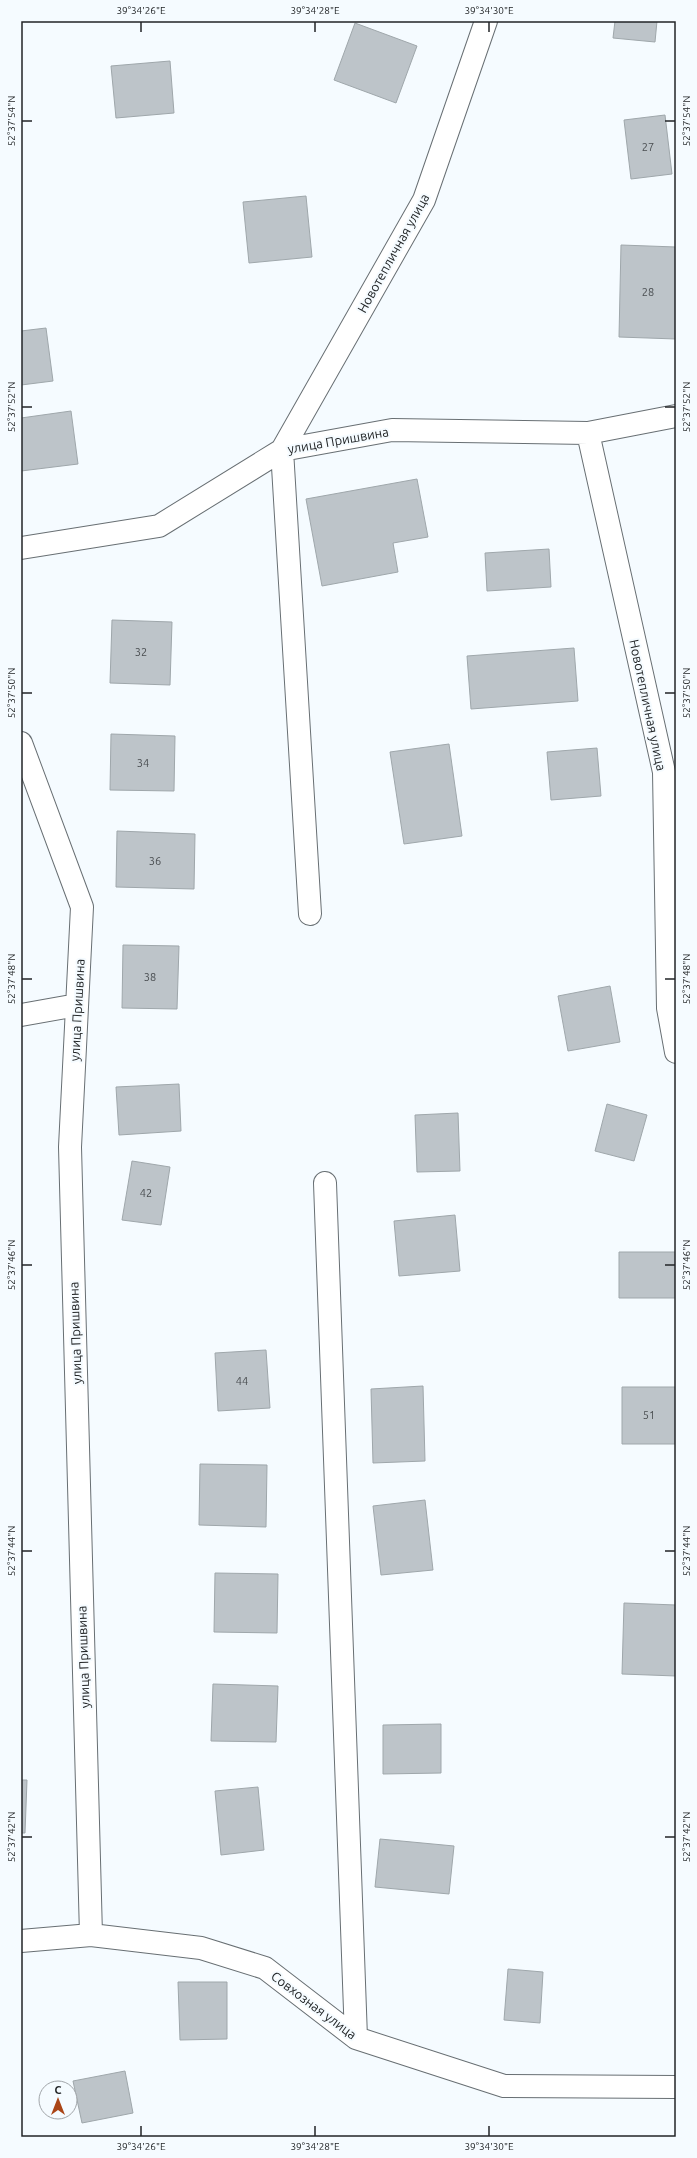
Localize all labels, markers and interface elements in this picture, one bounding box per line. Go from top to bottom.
text: 39°34'26"E [116,5,166,16]
text: 39°34'28"E [290,5,340,16]
text: 39°34'30"E [464,5,514,16]
text: 52°37'54"N [6,96,17,146]
text: 52°37'54"N [681,96,692,146]
house number: 27 [642,141,654,153]
street label: Новотепличная улица [354,191,432,315]
house number: 28 [642,286,654,298]
text: 52°37'52"N [6,382,17,432]
text: 52°37'52"N [681,382,692,432]
street label: улица Пришвина [286,424,390,456]
street label: Новотепличная улица [627,638,669,772]
house number: 32 [135,646,147,658]
text: 52°37'50"N [6,668,17,718]
text: 52°37'50"N [681,668,692,718]
house number: 34 [137,757,149,769]
house number: 36 [149,855,161,867]
text: 52°37'48"N [6,954,17,1004]
text: 52°37'48"N [681,954,692,1004]
street label: улица Пришвина [67,958,87,1062]
house number: 38 [144,971,156,983]
house number: 42 [140,1187,152,1199]
text: 52°37'46"N [6,1240,17,1290]
text: 52°37'46"N [681,1240,692,1290]
street label: улица Пришвина [66,1282,84,1384]
house number: 44 [236,1375,248,1387]
house number: 51 [643,1409,655,1421]
text: 52°37'44"N [6,1526,17,1576]
text: 52°37'44"N [681,1526,692,1576]
street label: улица Пришвина [74,1606,92,1708]
text: 52°37'42"N [6,1812,17,1862]
text: 52°37'42"N [681,1812,692,1862]
street label: Совхозная улица [269,1969,359,2041]
north arrow [38,2080,78,2120]
text: С [54,2084,62,2096]
text: 39°34'26"E [116,2141,166,2152]
text: 39°34'28"E [290,2141,340,2152]
text: 39°34'30"E [464,2141,514,2152]

